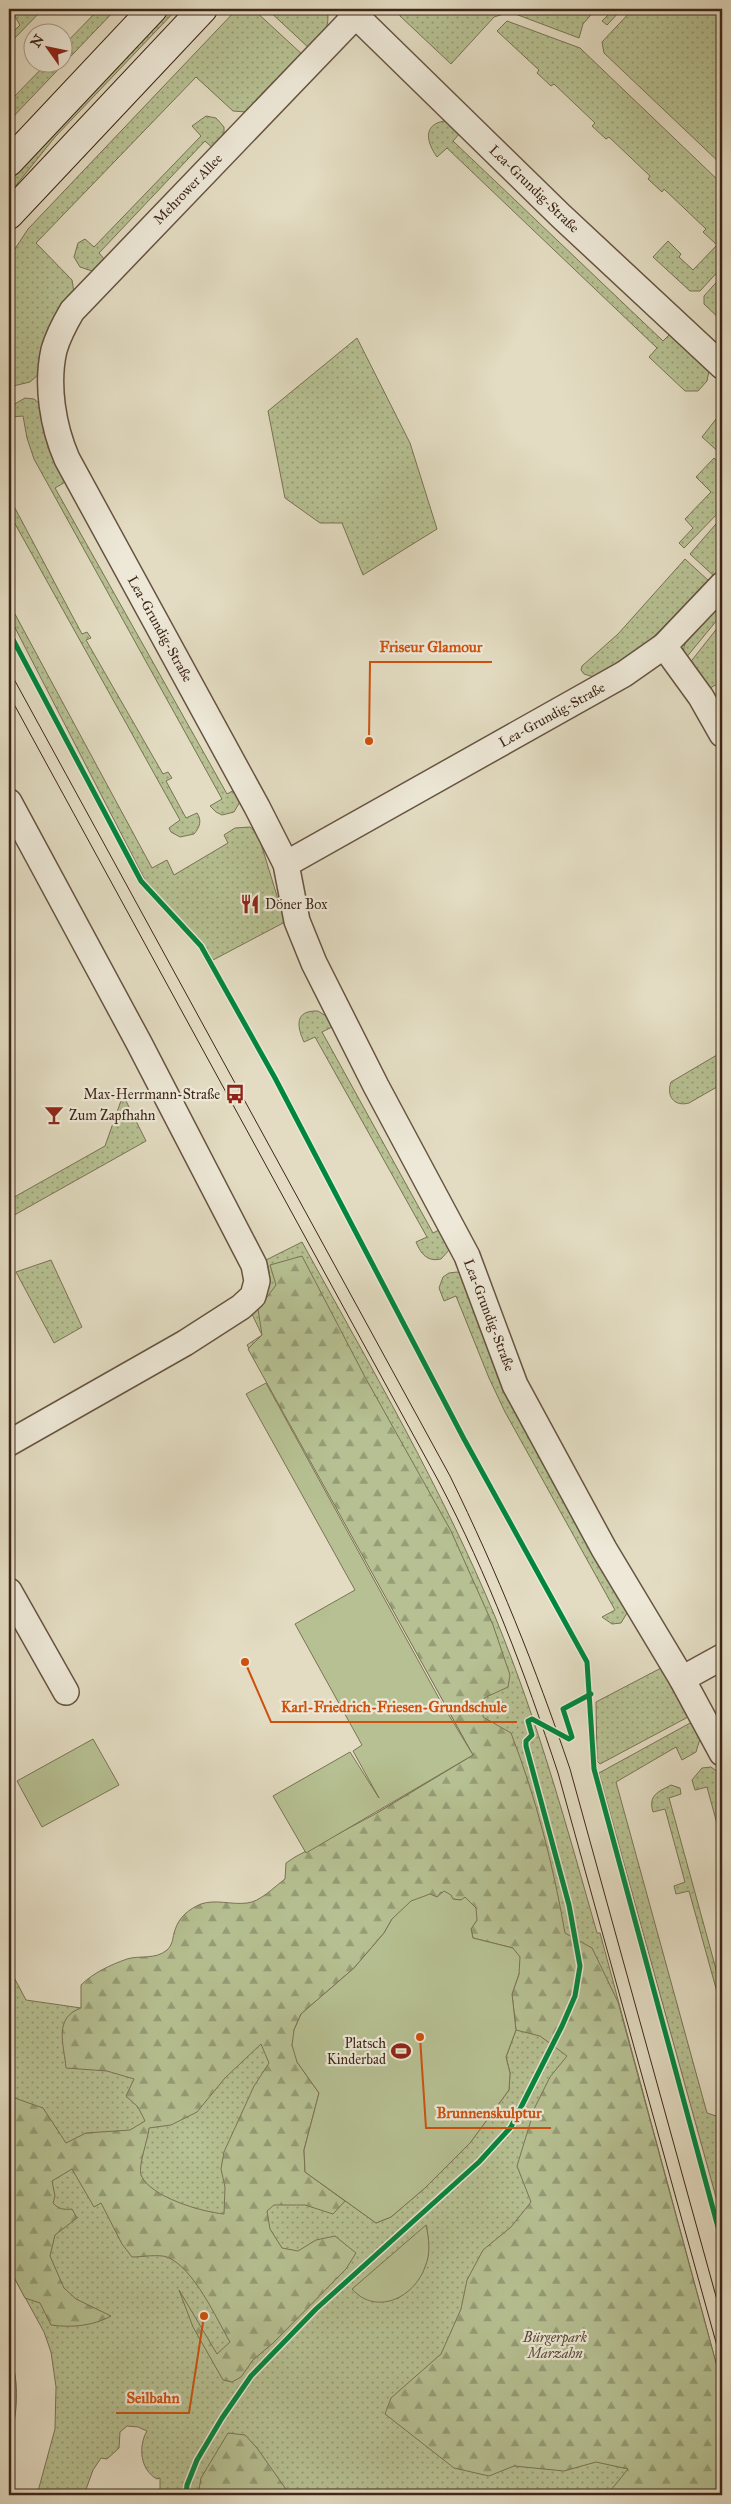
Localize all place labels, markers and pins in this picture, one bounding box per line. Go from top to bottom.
callout: Friseur Glamour [370,632,492,662]
restaurant icon: Döner Box [239,893,261,915]
place label: Döner Box [265,896,328,913]
bus stop icon: Max-Herrmann-Straße [224,1083,246,1105]
place label: Max-Herrmann-Straße [84,1086,220,1103]
bar icon: Zum Zapfhahn [43,1104,65,1126]
place label: Zum Zapfhahn [69,1107,156,1124]
callout: Karl-Friedrich-Friesen-Grundschule [271,1692,517,1722]
place label: Platsch Kinderbad [327,2035,386,2068]
sports icon: Platsch Kinderbad [390,2040,412,2062]
callout: Brunnenskulptur [426,2098,551,2128]
callout: Seilbahn [116,2383,189,2413]

